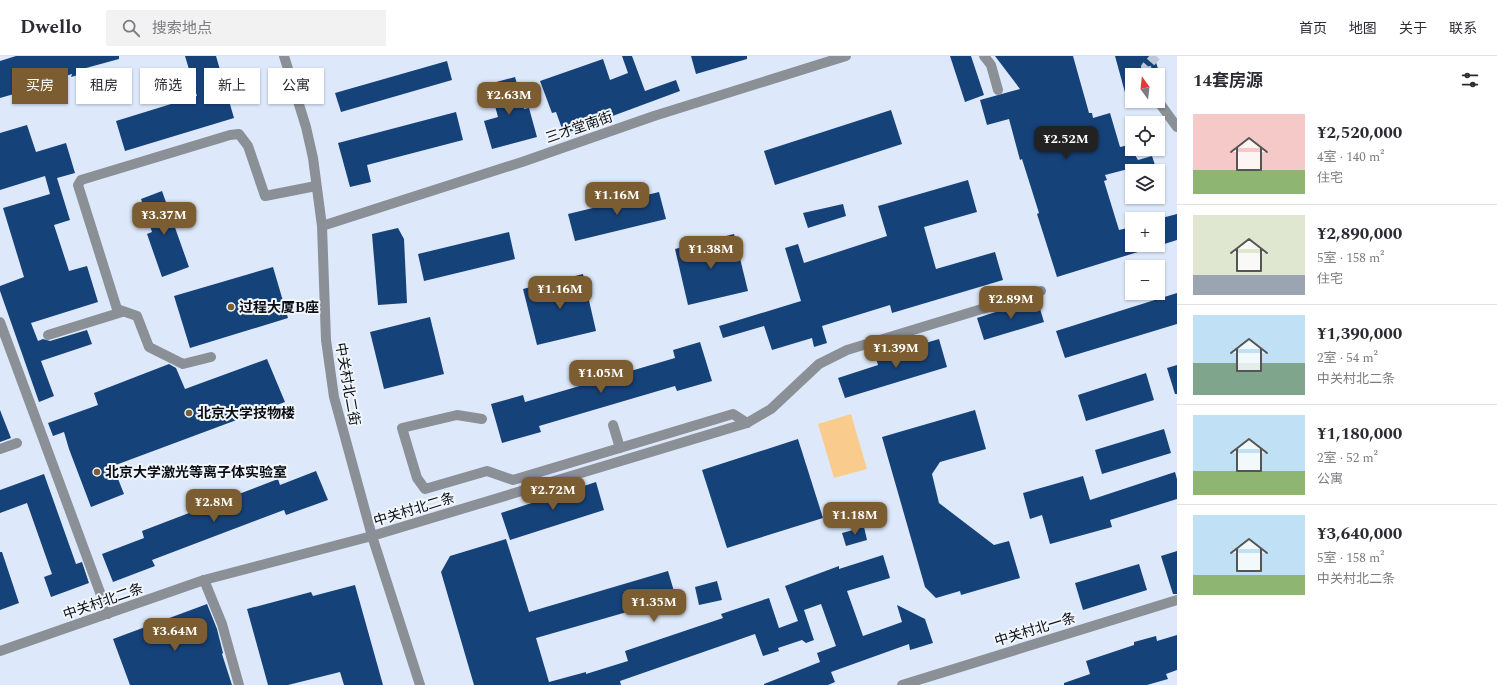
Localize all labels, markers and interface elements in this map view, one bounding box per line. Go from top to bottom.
search box [106,10,386,46]
text: Dwello [20,13,82,42]
icon: search [120,17,142,39]
text: 搜索地点 [152,17,212,40]
text: 首页 [1299,18,1327,39]
text: 地图 [1349,18,1377,39]
text: 关于 [1399,18,1427,39]
text: 联系 [1449,18,1477,39]
chip: 买房 [12,68,68,104]
chip: 租房 [76,68,132,104]
chip: 筛选 [140,68,196,104]
chip: 新上 [204,68,260,104]
chip: 公寓 [268,68,324,104]
north arrow [1125,68,1165,108]
map controls [1125,68,1165,300]
text: 14套房源 [1193,68,1263,94]
icon: filters [1459,69,1481,91]
pin: ¥2.63M [476,82,542,116]
text: ¥2.63M [486,85,532,105]
street label: 三才堂南街 [543,106,616,149]
button: locate [1125,116,1165,156]
text: ¥2,520,000 [1317,120,1402,146]
pin: ¥2.52M [1033,126,1099,160]
text: ¥2.52M [1043,129,1089,149]
icon: home [1225,130,1273,178]
text: 4室 · 140 m² [1317,147,1384,167]
button: layers [1125,164,1165,204]
text: 住宅 [1317,168,1343,188]
pin: ¥1.16M [584,182,650,216]
text: ¥1.16M [594,185,640,205]
pin: ¥3.37M [131,202,197,236]
text: ¥3.37M [141,205,187,225]
button: + [1125,212,1165,252]
text: ¥2,890,000 [1317,221,1402,247]
icon: home [1225,231,1273,279]
pin: ¥1.38M [678,236,744,270]
text: ¥1.38M [688,239,734,259]
text: 5室 · 158 m² [1317,248,1384,268]
button: − [1125,260,1165,300]
text: 住宅 [1317,269,1343,289]
pin: ¥1.16M [527,276,593,310]
text: ¥1.16M [537,279,583,299]
pin: ¥2.89M [978,286,1044,320]
text: ¥2.89M [988,289,1034,309]
place label: 过程大厦B座 [239,297,319,318]
marker: 过程大厦B座 [226,302,236,312]
text: ¥1,390,000 [1317,321,1402,347]
icon: home [1225,331,1273,379]
pin: ¥1.39M [863,335,929,369]
text: ¥1.39M [873,338,919,358]
street label: 中关村北二街 [330,341,365,427]
text: 2室 · 54 m² [1317,348,1378,368]
pin: ¥1.05M [568,360,634,394]
text: ¥1.05M [578,363,624,383]
text: 中关村北二条 [1317,369,1395,389]
place label: 北京大学技物楼 [197,403,295,424]
marker: 北京大学技物楼 [184,408,194,418]
text: ¥1,180,000 [1317,421,1402,447]
icon: home [1225,431,1273,479]
text: 2室 · 52 m² [1317,448,1378,468]
place label: 北京大学激光等离子体实验室 [105,462,287,483]
marker: 北京大学激光等离子体实验室 [92,467,102,477]
text: 公寓 [1317,469,1343,489]
pin: ¥2.72M [520,477,586,511]
text: ¥2.72M [530,480,576,500]
street label: 中关村北二条 [371,487,457,532]
pin: ¥2.8M [186,489,242,523]
text: ¥2.8M [195,492,233,512]
pin: ¥1.18M [822,502,888,536]
text: ¥1.18M [832,505,878,525]
text: ¥3,640,000 [1317,521,1402,547]
icon: home [1225,531,1273,579]
text: 5室 · 158 m² [1317,548,1384,568]
text: 中关村北二条 [1317,569,1395,589]
street label: 中关村北二条 [60,578,146,625]
pin: ¥1.35M [621,589,687,623]
text: ¥1.35M [631,592,677,612]
street label: 中关村北一条 [992,607,1078,652]
pin: ¥3.64M [142,618,208,652]
text: ¥3.64M [152,621,198,641]

